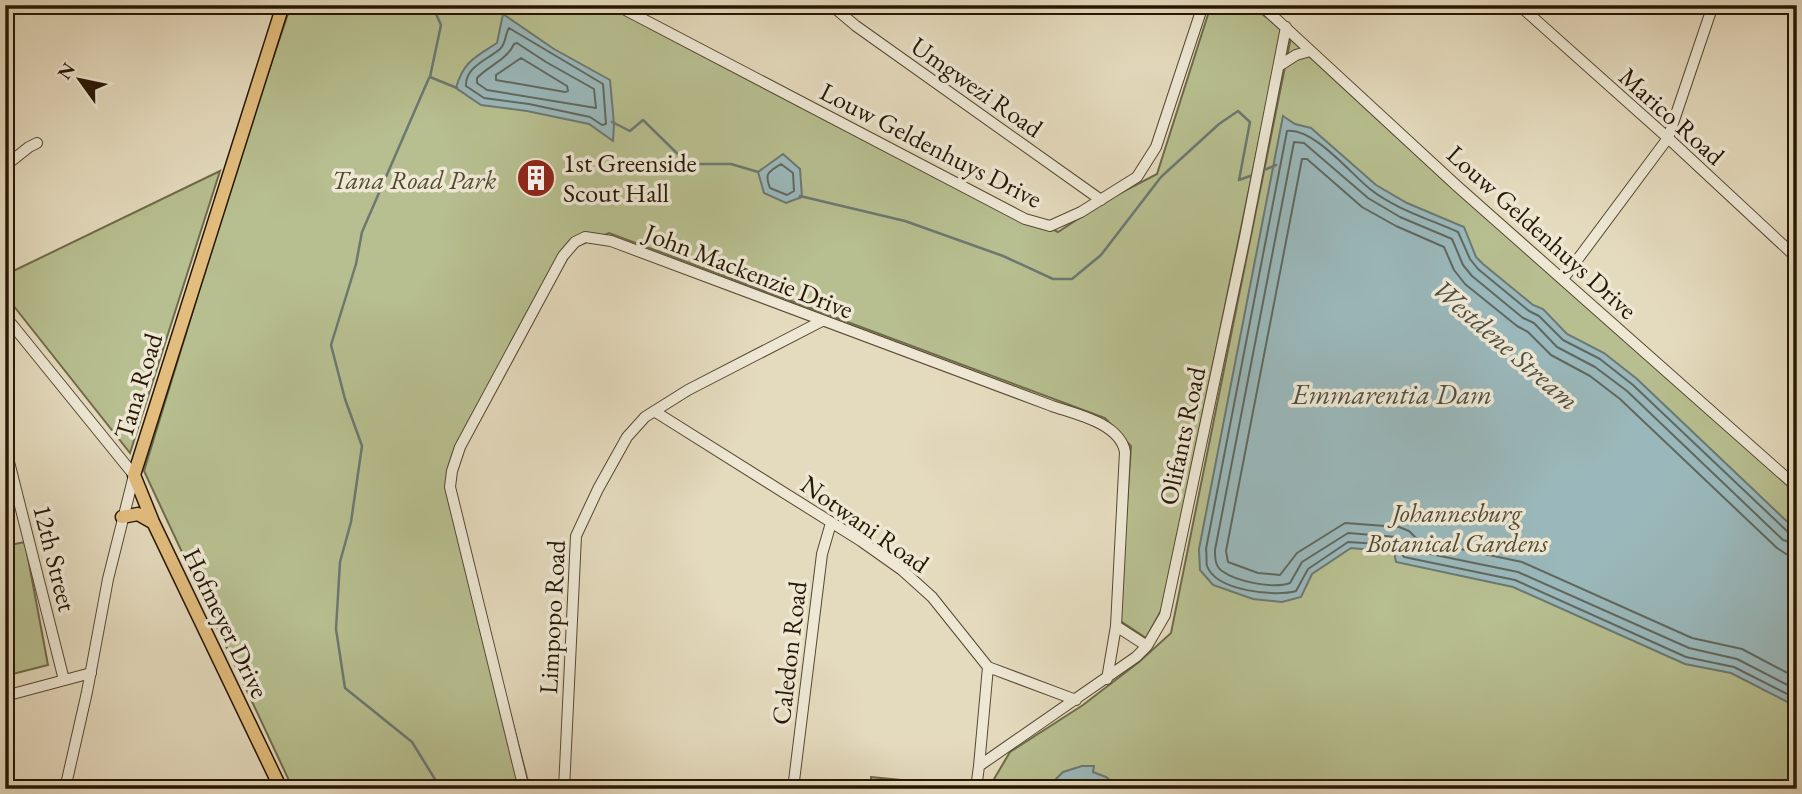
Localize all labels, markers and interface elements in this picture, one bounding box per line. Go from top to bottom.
street label: Umgwezi Road [904,29,1050,146]
north arrow [46,46,116,116]
text: N [51,57,81,84]
street label: Marico Road [1612,60,1733,173]
street label: Louw Geldenhuys Drive [814,74,1048,216]
street label: Louw Geldenhuys Drive [1440,137,1644,327]
place label: 1st Greenside Scout Hall [563,146,697,210]
building icon: 1st Greenside Scout Hall [515,157,557,199]
park label: Tana Road Park [332,163,496,197]
street label: John Mackenzie Drive [638,215,858,326]
water label: Westdene Stream [1425,270,1587,418]
street label: Tana Road [106,328,170,443]
street label: Olifants Road [1151,363,1213,508]
water label: Emmarentia Dam [1291,376,1492,412]
street label: Notwani Road [794,467,937,581]
park label: Johannesburg Botanical Gardens [1365,496,1549,560]
street label: 12th Street [25,501,85,615]
street label: Limpopo Road [531,538,573,695]
street label: Hofmeyer Drive [175,542,277,704]
street label: Caledon Road [763,578,815,727]

